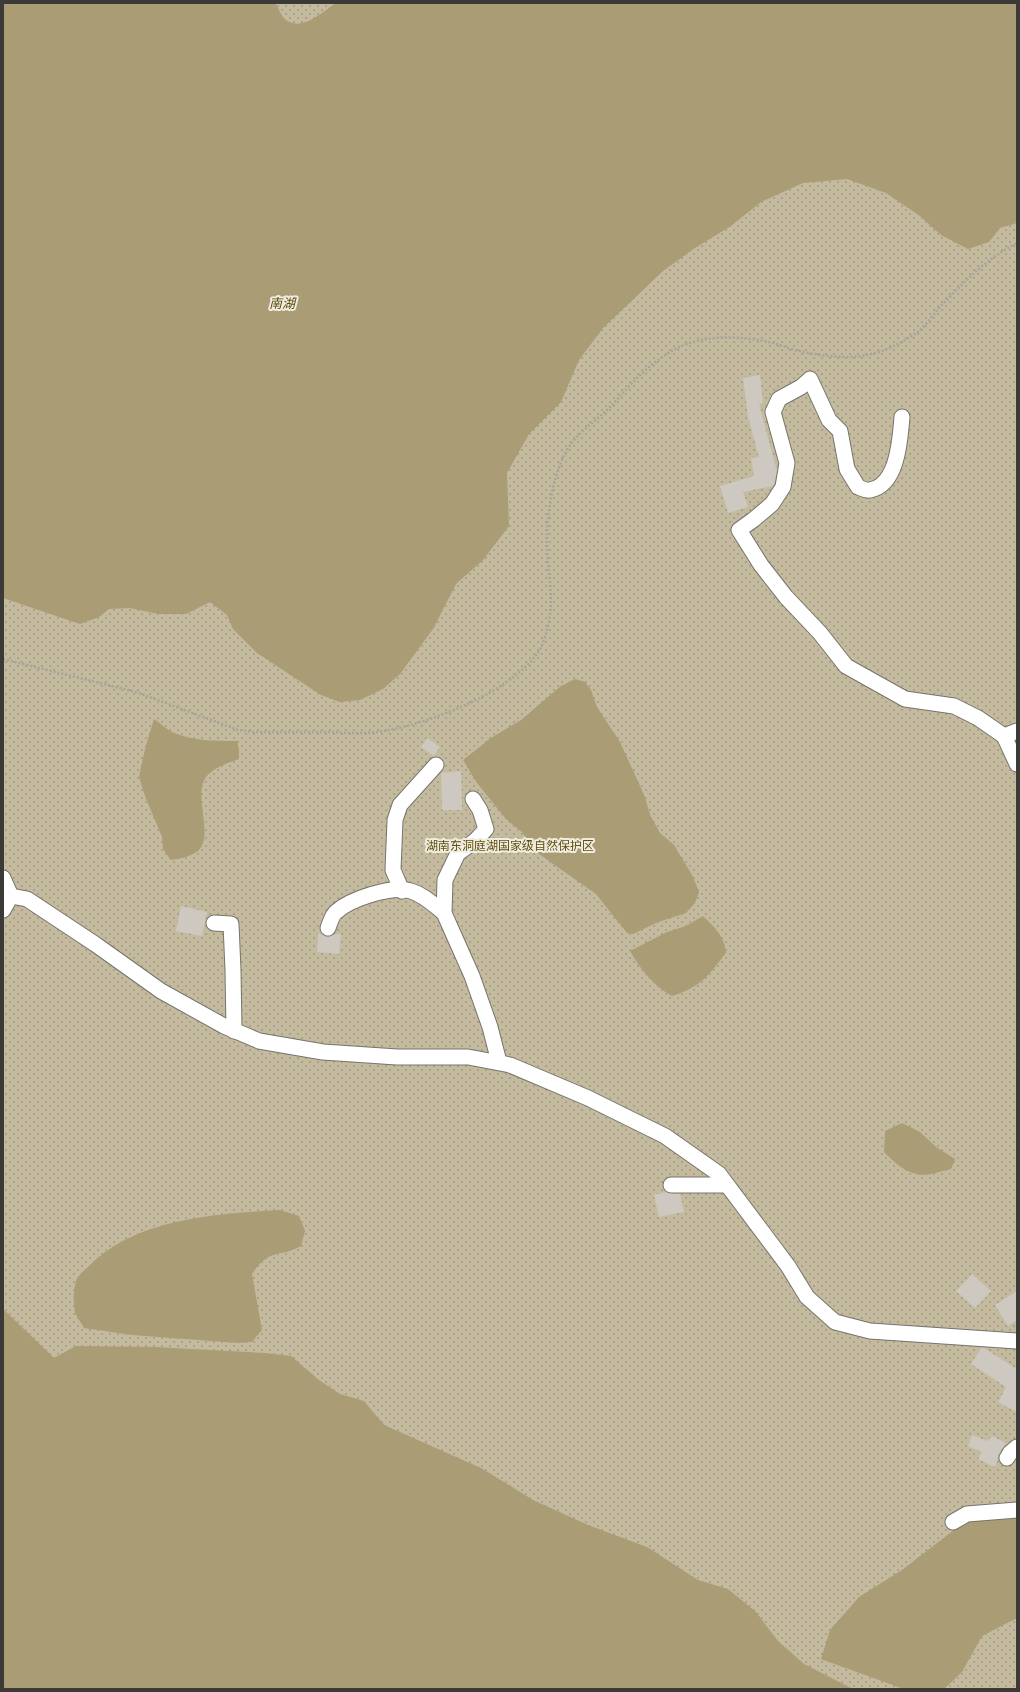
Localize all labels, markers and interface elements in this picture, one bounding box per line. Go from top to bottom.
water label: 南湖 [269,296,297,311]
park label: 湖南东洞庭湖国家级自然保护区 [426,839,594,853]

